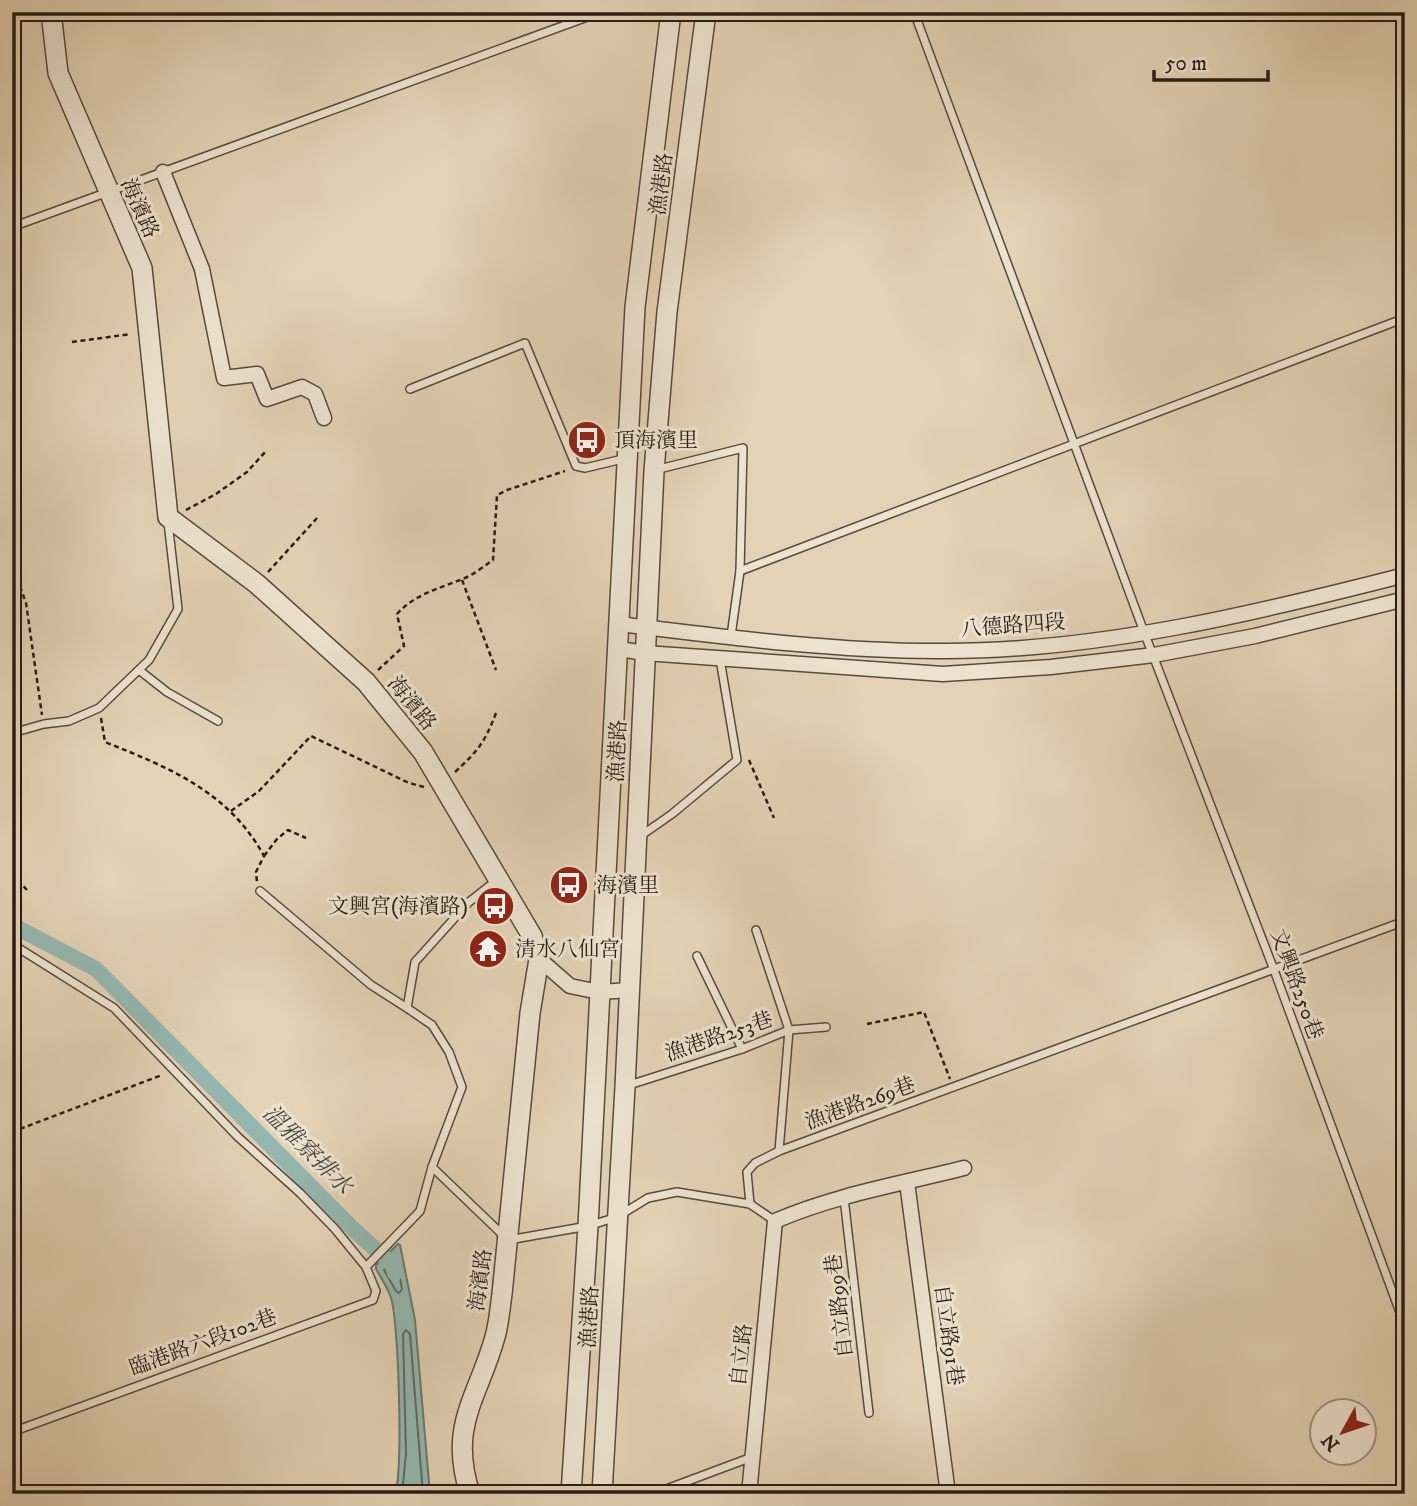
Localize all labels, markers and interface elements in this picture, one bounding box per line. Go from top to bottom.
scale bar [1154,38,1268,82]
text: 50 m [1165,51,1207,77]
street label: 漁港路 [645,151,679,217]
street label: 海濱路 [114,174,164,242]
bus stop icon: 頂海濱里 [566,419,608,461]
place label: 頂海濱里 [614,428,698,454]
street label: 八德路四段 [960,609,1066,643]
street label: 海濱路 [381,671,441,736]
street label: 漁港路 [603,719,633,783]
bus stop icon: 海濱里 [548,864,590,906]
place label: 海濱里 [596,873,659,899]
bus stop icon: 文興宮(海濱路) [474,885,516,927]
place label: 文興宮(海濱路) [328,894,468,920]
street label: 文興路250巷 [1264,925,1328,1043]
temple icon: 清水八仙宮 [467,928,509,970]
place label: 清水八仙宮 [515,937,620,963]
street label: 漁港路253巷 [662,1006,777,1068]
street label: 漁港路269巷 [802,1072,919,1136]
water label: 溫雅寮排水 [256,1099,359,1202]
street label: 海濱路 [464,1247,498,1313]
street label: 自立路99巷 [821,1252,859,1360]
street label: 自立路91巷 [928,1283,968,1388]
street label: 漁港路 [575,1285,605,1349]
street label: 臨港路六段102巷 [126,1304,281,1382]
street label: 自立路 [726,1322,758,1388]
north arrow [1308,1398,1378,1468]
text: N [1317,1428,1345,1455]

